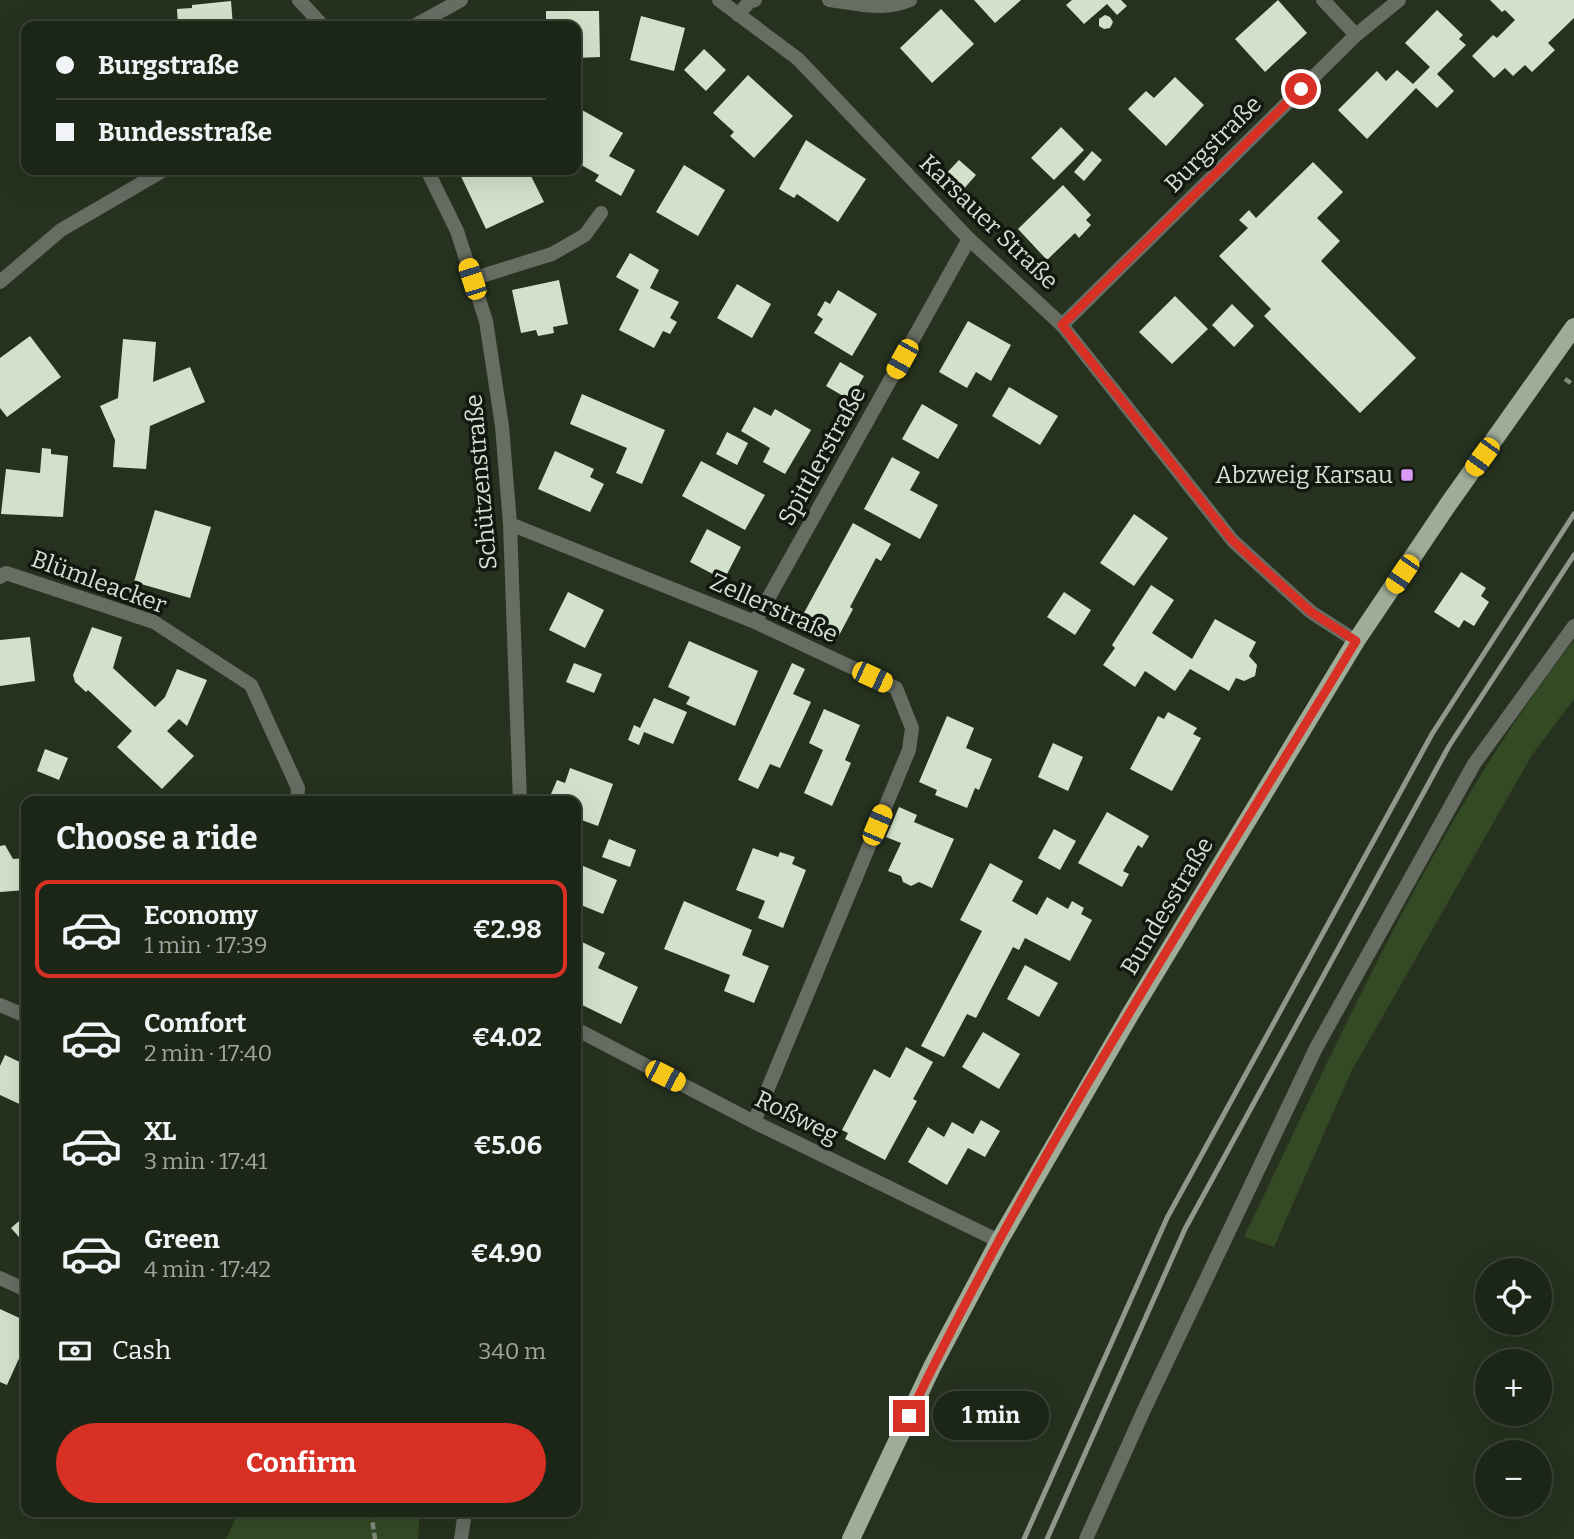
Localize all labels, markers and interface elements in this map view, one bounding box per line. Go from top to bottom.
text: Burgstraße [98,50,239,81]
route start [1285,73,1317,105]
street label: Burgstraße [1159,90,1267,198]
text: Bundesstraße [98,117,272,148]
street label: Karsauer Straße [914,149,1064,295]
car [456,256,489,302]
car [883,336,922,382]
street label: Spittlerstraße [772,382,872,530]
street label: Schützenstraße [459,393,503,571]
car [1462,434,1503,480]
place label: Abzweig Karsau [1215,461,1393,489]
marker: Abzweig Karsau [1399,467,1415,483]
street label: Blümleacker [28,545,171,619]
car [1382,551,1423,597]
street label: Zellerstraße [706,567,842,649]
car [849,659,896,695]
car [860,802,895,848]
text: Choose a ride [56,819,257,857]
street label: Bundesstraße [1115,832,1219,980]
icon: car [60,898,123,961]
text: Economy [144,900,258,931]
text: €2.98 [473,914,542,945]
text: 1 min · 17:39 [144,931,267,959]
icon: car [60,1006,123,1069]
text: Comfort [144,1008,247,1039]
text: €4.02 [472,1022,542,1053]
text: 2 min · 17:40 [144,1039,272,1067]
car [642,1057,689,1095]
street label: Roßweg [751,1085,843,1149]
icon: car [60,1114,123,1177]
text: XL [144,1116,176,1147]
text: €5.06 [473,1130,542,1161]
text: 3 min · 17:41 [144,1147,267,1175]
icon: car [60,1222,123,1285]
text: Green [144,1224,220,1255]
text: €4.90 [471,1238,542,1269]
text: 4 min · 17:42 [144,1255,271,1283]
map controls [1475,1258,1552,1517]
button: locate [1475,1258,1552,1335]
icon: cash [56,1332,94,1370]
text: Cash [112,1335,171,1366]
text: 340 m [478,1337,546,1365]
button: + [1475,1349,1552,1426]
callout: 1 min [934,1392,1049,1440]
route end [893,1400,925,1432]
text: 1 min [962,1401,1020,1429]
button: Confirm [56,1423,546,1503]
button: − [1475,1440,1552,1517]

